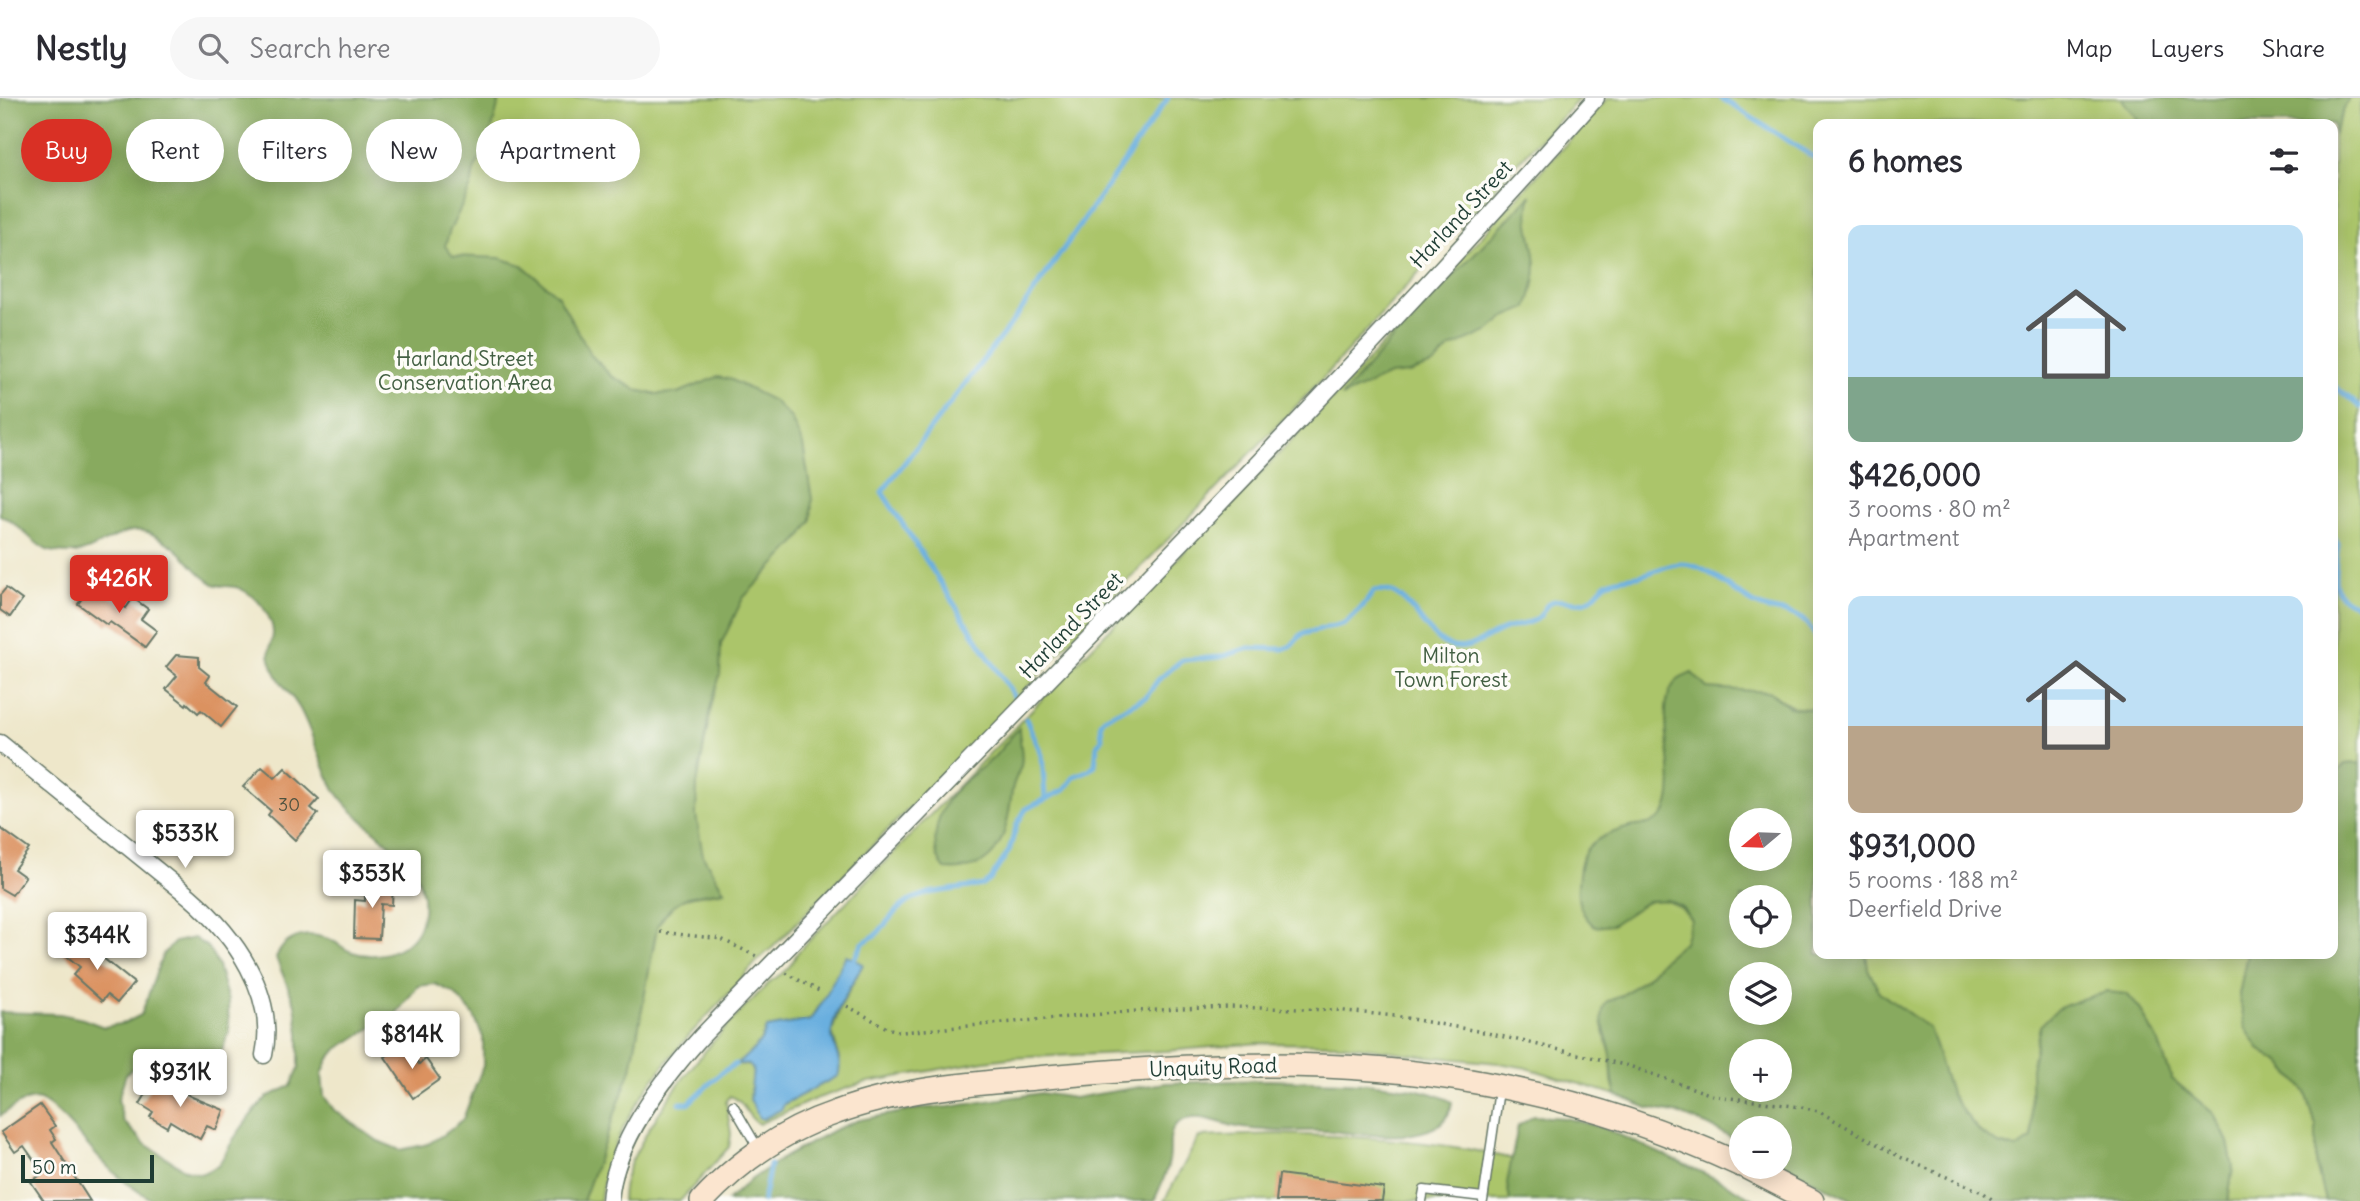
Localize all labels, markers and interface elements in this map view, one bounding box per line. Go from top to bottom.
search box [170,17,660,80]
text: Nestly [35,27,128,69]
icon: search [194,29,232,67]
text: Search here [250,32,391,65]
text: Map [2066,33,2112,63]
text: Layers [2150,33,2224,63]
text: Share [2262,33,2325,63]
chip: Buy [21,119,112,182]
chip: Rent [126,119,224,182]
chip: Filters [238,119,352,182]
chip: New [366,119,462,182]
chip: Apartment [476,119,640,182]
text: 6 homes [1848,142,1963,180]
icon: filters [2265,142,2303,180]
street label: Harland Street [1404,154,1518,274]
icon: home [2013,271,2139,397]
park label: Harland Street Conservation Area [378,345,552,396]
text: $426,000 [1848,456,1981,494]
text: 3 rooms · 80 m² [1848,494,2011,523]
text: Apartment [1848,523,1960,552]
pin: $426K [70,556,168,615]
text: $426K [86,563,152,592]
street label: Harland Street [1013,566,1129,684]
park label: Milton Town Forest [1394,642,1508,693]
icon: home [2013,642,2139,768]
house number: 30 [278,793,300,816]
north arrow [1729,808,1792,872]
map controls [1729,808,1792,1179]
pin: $533K [136,810,234,870]
text: $533K [152,818,218,847]
text: $931,000 [1848,827,1976,865]
pin: $353K [323,850,421,910]
text: $353K [339,858,405,887]
text: 5 rooms · 188 m² [1848,865,2018,894]
button: locate [1729,885,1792,948]
text: Deerfield Drive [1848,894,2002,923]
pin: $344K [48,912,146,972]
text: $344K [64,920,130,949]
button: layers [1729,962,1792,1025]
pin: $814K [363,1012,461,1071]
text: $814K [381,1019,443,1048]
button: + [1729,1039,1792,1102]
pin: $931K [131,1049,229,1109]
street label: Unquity Road [1148,1051,1278,1083]
text: $931K [149,1057,211,1086]
button: − [1729,1116,1792,1179]
scale bar [21,1152,154,1184]
text: 50 m [32,1155,77,1179]

